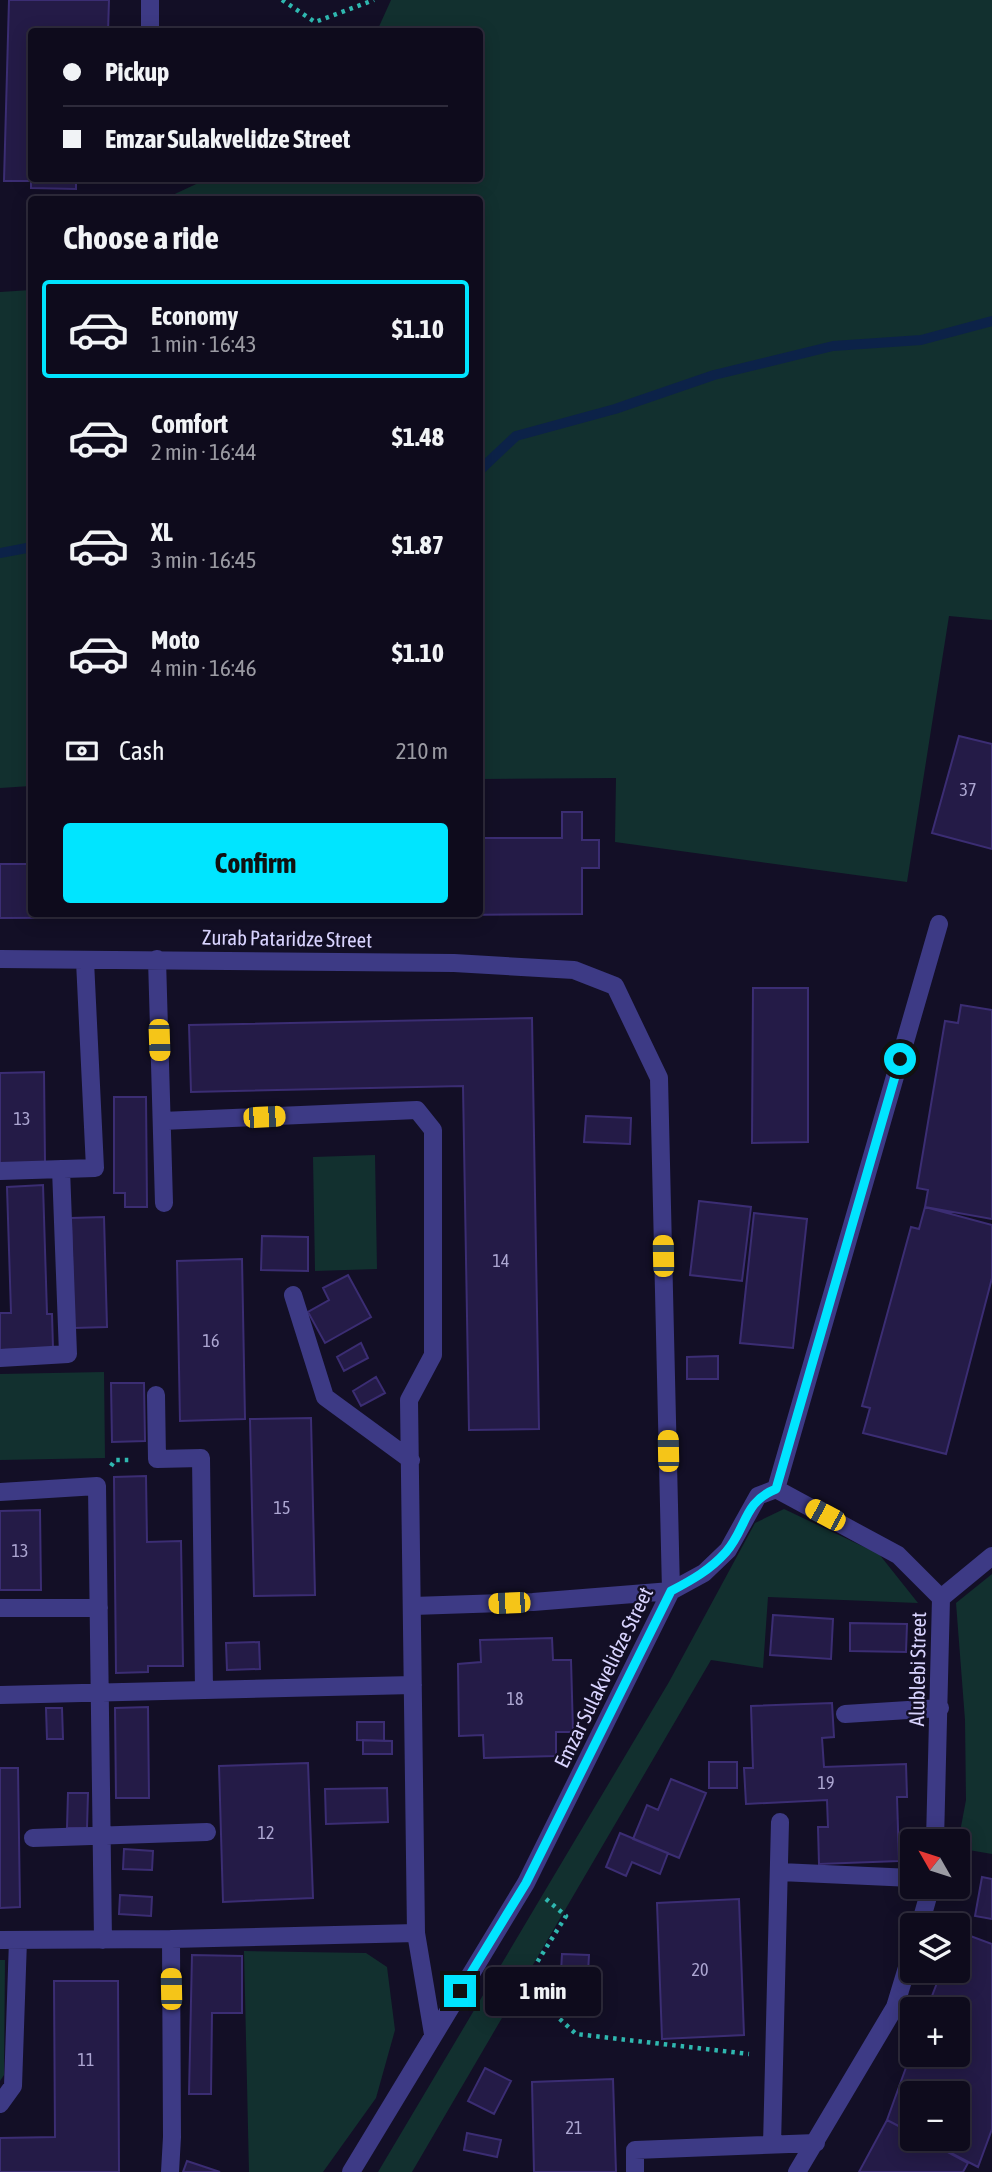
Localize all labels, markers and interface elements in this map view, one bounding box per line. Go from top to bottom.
text: Pickup [105,57,169,87]
text: Emzar Sulakvelidze Street [105,124,350,154]
text: Choose a ride [63,219,219,256]
icon: car [67,298,130,361]
text: Economy [151,301,238,331]
text: $1.10 [392,314,444,344]
text: 1 min · 16:43 [151,331,257,357]
icon: car [67,406,130,469]
text: Comfort [151,409,228,439]
text: $1.48 [392,422,444,452]
text: 2 min · 16:44 [151,439,257,465]
icon: car [67,514,130,577]
text: XL [151,517,173,547]
text: $1.87 [392,530,444,560]
text: 3 min · 16:45 [151,547,257,573]
icon: car [67,622,130,685]
text: Moto [151,625,200,655]
text: $1.10 [392,638,444,668]
text: 4 min · 16:46 [151,655,257,681]
icon: cash [63,732,101,770]
text: Cash [119,736,165,766]
text: 210 m [396,738,448,764]
house number: 37 [960,779,976,800]
button: Confirm [63,823,448,903]
street label: Zurab Pataridze Street [202,925,372,951]
car [148,1019,171,1061]
route start [884,1043,916,1075]
car [243,1105,286,1129]
house number: 13 [14,1108,30,1129]
car [653,1235,674,1277]
house number: 14 [493,1250,509,1271]
house number: 16 [203,1330,219,1351]
car [658,1430,679,1472]
car [802,1496,849,1534]
house number: 15 [274,1497,290,1518]
house number: 13 [12,1540,28,1561]
street label: Emzar Sulakvelidze Street [549,1583,657,1771]
car [488,1592,531,1614]
street label: Alublebi Street [904,1612,930,1726]
house number: 18 [507,1688,523,1709]
house number: 19 [818,1772,834,1793]
house number: 12 [258,1822,274,1843]
north arrow [900,1829,970,1899]
map controls [900,1829,970,2151]
button: layers [900,1913,970,1983]
house number: 20 [692,1959,708,1980]
callout: 1 min [484,1966,600,2016]
car [161,1968,182,2010]
route end [444,1975,476,2007]
text: 1 min [520,1978,566,2004]
button: + [900,1997,970,2067]
house number: 11 [78,2049,94,2070]
button: − [900,2081,970,2151]
house number: 21 [566,2117,582,2138]

